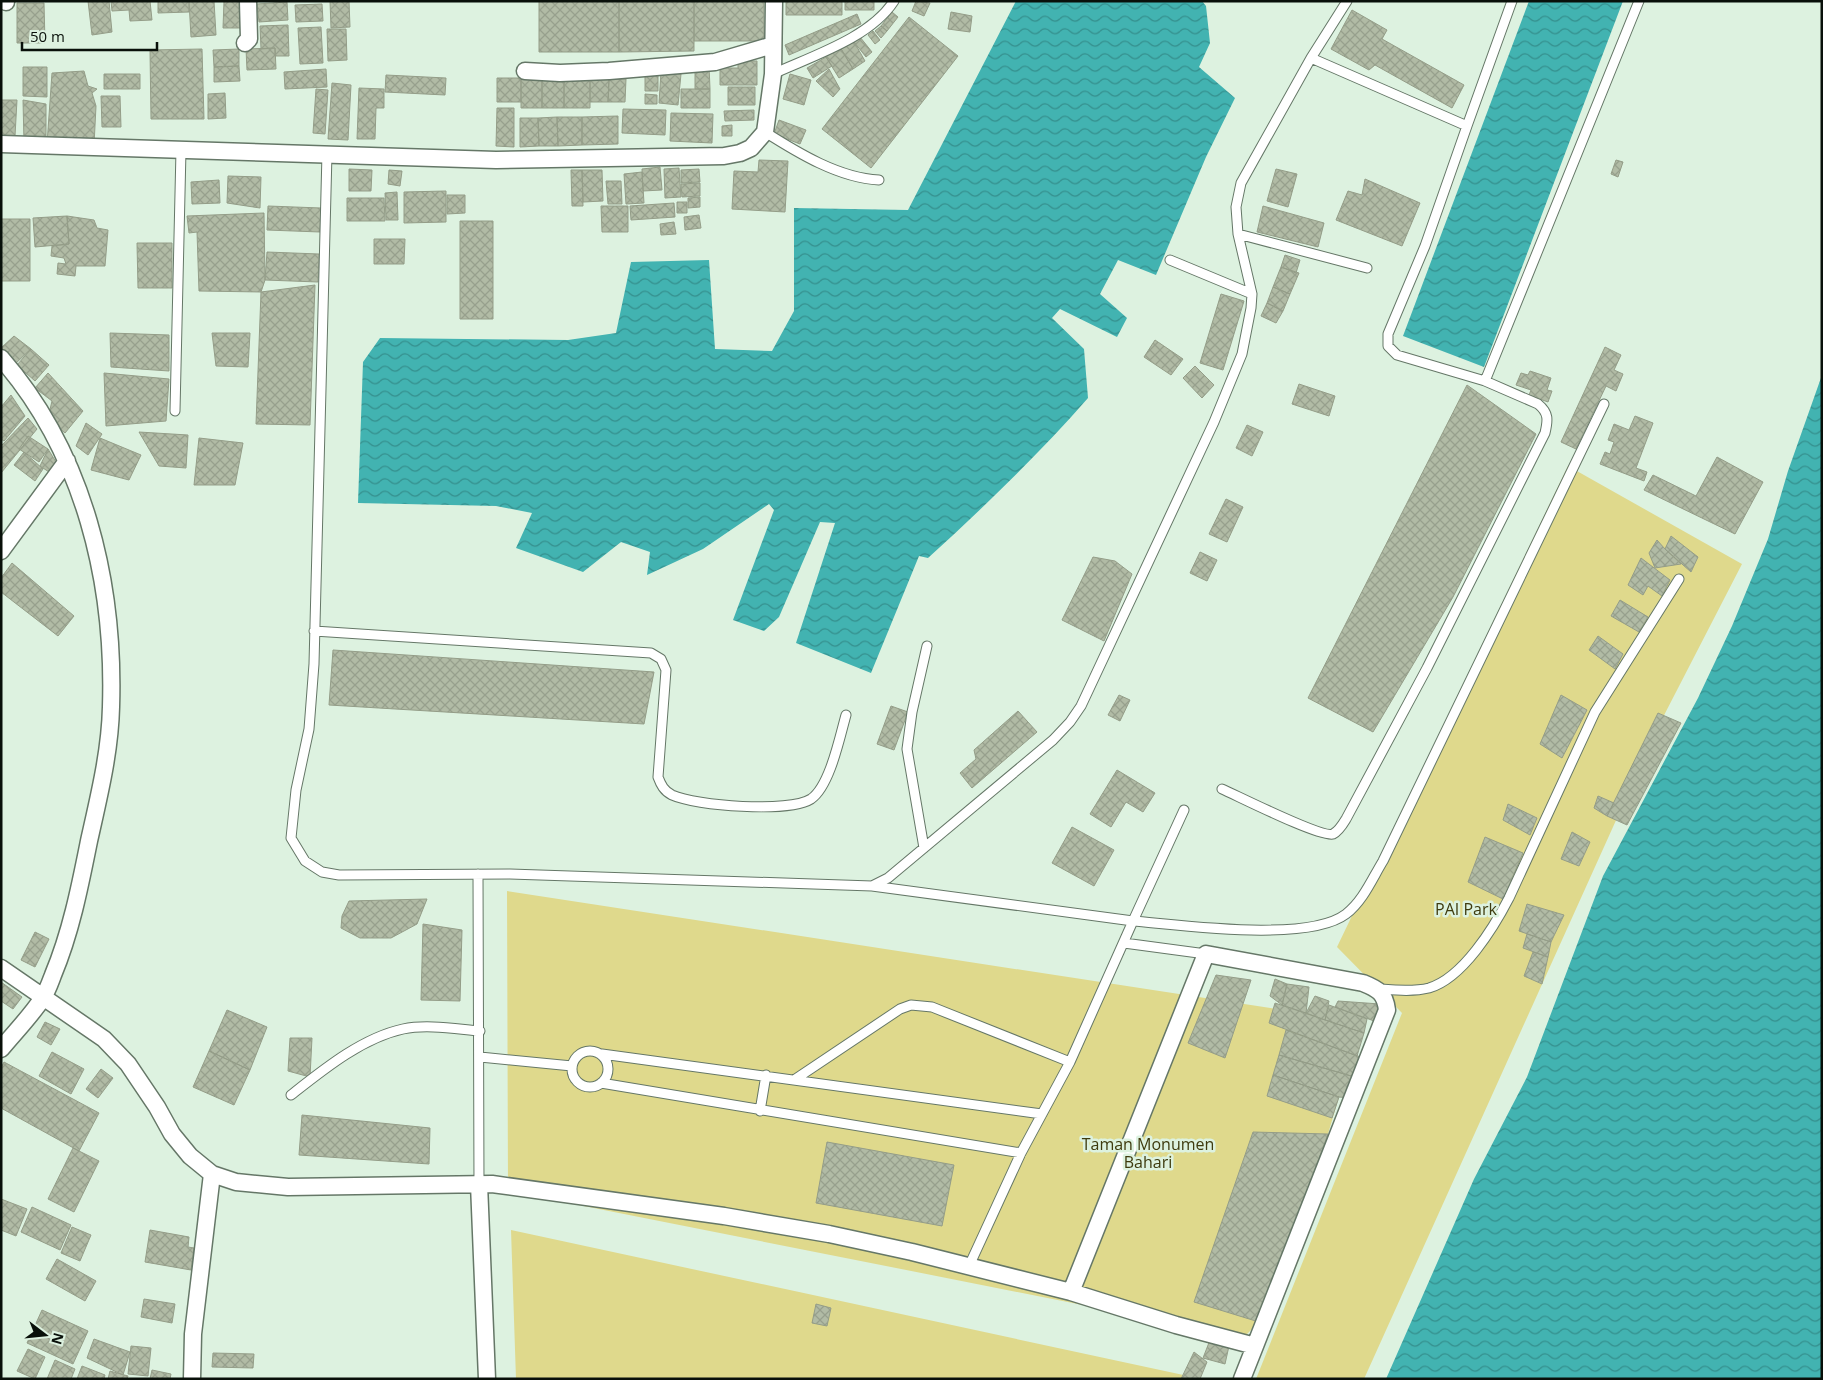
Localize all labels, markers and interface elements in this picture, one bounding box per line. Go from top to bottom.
scale bar [22,20,158,52]
text: 50 m [30,26,65,46]
park label: PAI Park [1435,898,1498,920]
park label: Taman Monumen Bahari [1082,1133,1214,1173]
north arrow [20,1310,70,1360]
text: N [47,1331,69,1347]

